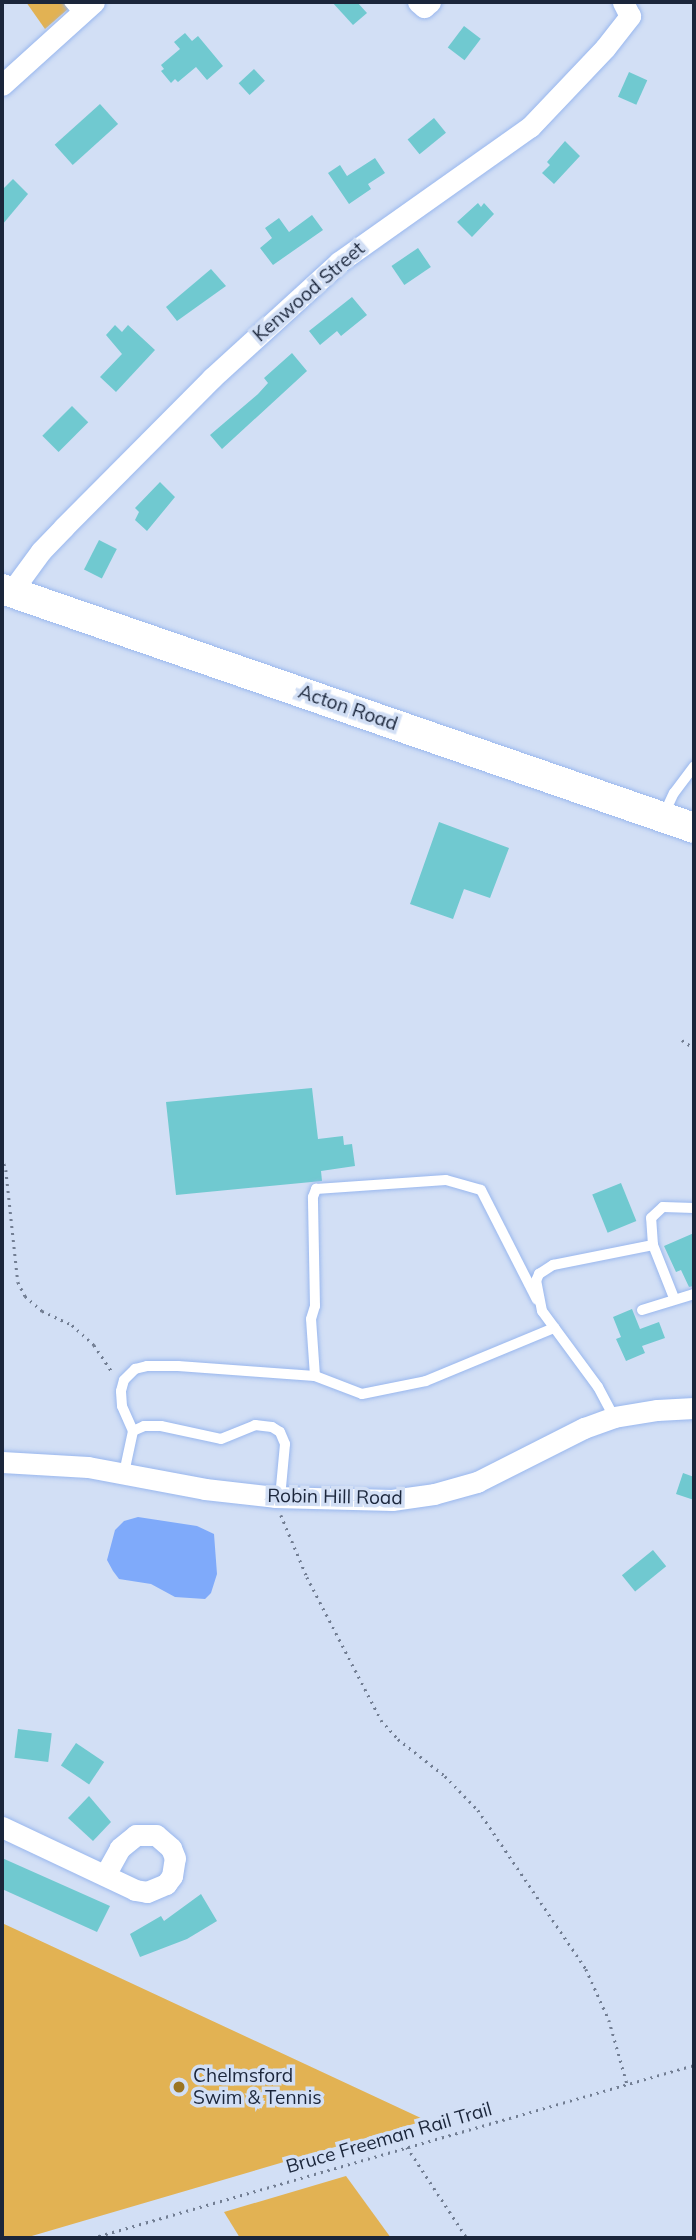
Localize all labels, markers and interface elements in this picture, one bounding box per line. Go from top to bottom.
street label: Kenwood Street [249,237,369,347]
street label: Acton Road [295,680,401,736]
street label: Robin Hill Road [267,1484,403,1510]
place label: Chelmsford Swim & Tennis [193,2065,322,2109]
marker: Chelmsford Swim & Tennis [171,2079,187,2095]
street label: Bruce Freeman Rail Trail [283,2098,495,2178]

